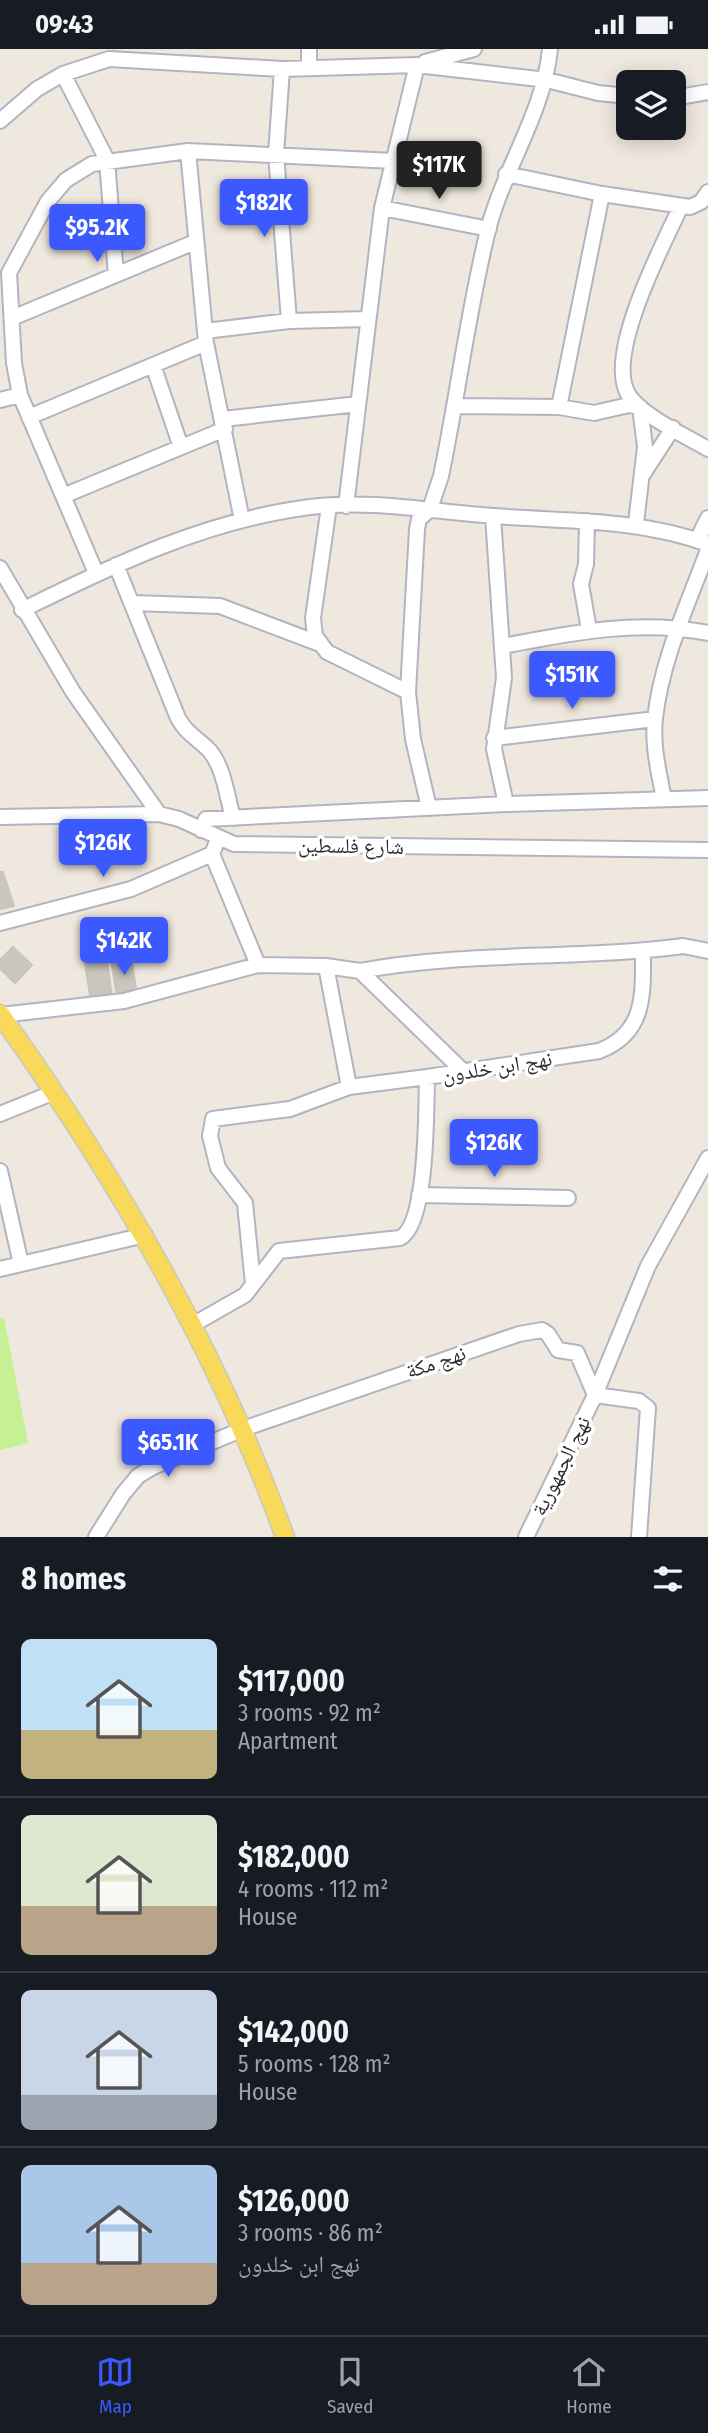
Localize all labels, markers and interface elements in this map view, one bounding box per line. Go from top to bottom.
text: 09:43 [35,9,94,40]
map controls [616,70,686,140]
button: layers [616,70,686,140]
pin: $117K [390,141,488,201]
text: $117K [413,150,465,178]
pin: $182K [215,179,313,239]
text: $182K [236,188,292,216]
pin: $95.2K [40,205,154,264]
text: $95.2K [65,213,129,241]
pin: $151K [523,651,621,711]
text: $151K [545,660,599,688]
pin: $126K [54,819,152,879]
text: $126K [75,828,131,856]
street label: شارع فلسطين [298,832,404,860]
pin: $142K [75,918,173,977]
text: $142K [96,926,152,954]
street label: نهج ابن خلدون [440,1045,554,1089]
pin: $126K [445,1119,543,1179]
text: $126K [466,1128,522,1156]
street label: نهج مكة [403,1340,469,1384]
street label: نهج الجمهورية [526,1412,596,1520]
pin: $65.1K [111,1419,225,1479]
text: $65.1K [138,1428,198,1456]
icon: filters [649,1560,687,1598]
text: 8 homes [21,1561,126,1597]
text: $117,000 [238,1663,345,1699]
icon: home [77,1667,161,1751]
text: 3 rooms · 92 m² [238,1699,381,1727]
text: Apartment [238,1727,338,1755]
text: $182,000 [238,1839,350,1875]
icon: home [77,1843,161,1927]
text: 4 rooms · 112 m² [238,1875,388,1903]
text: House [238,1903,297,1931]
text: $142,000 [238,2014,349,2050]
icon: home [77,2018,161,2102]
text: 5 rooms · 128 m² [238,2050,391,2078]
text: House [238,2078,297,2106]
text: $126,000 [238,2183,350,2219]
icon: home [77,2193,161,2277]
text: 3 rooms · 86 m² [238,2219,383,2247]
text: نهج ابن خلدون [238,2250,360,2278]
tab: Map [96,2353,134,2418]
tab: Saved [327,2353,373,2418]
tab: Home [566,2353,612,2418]

